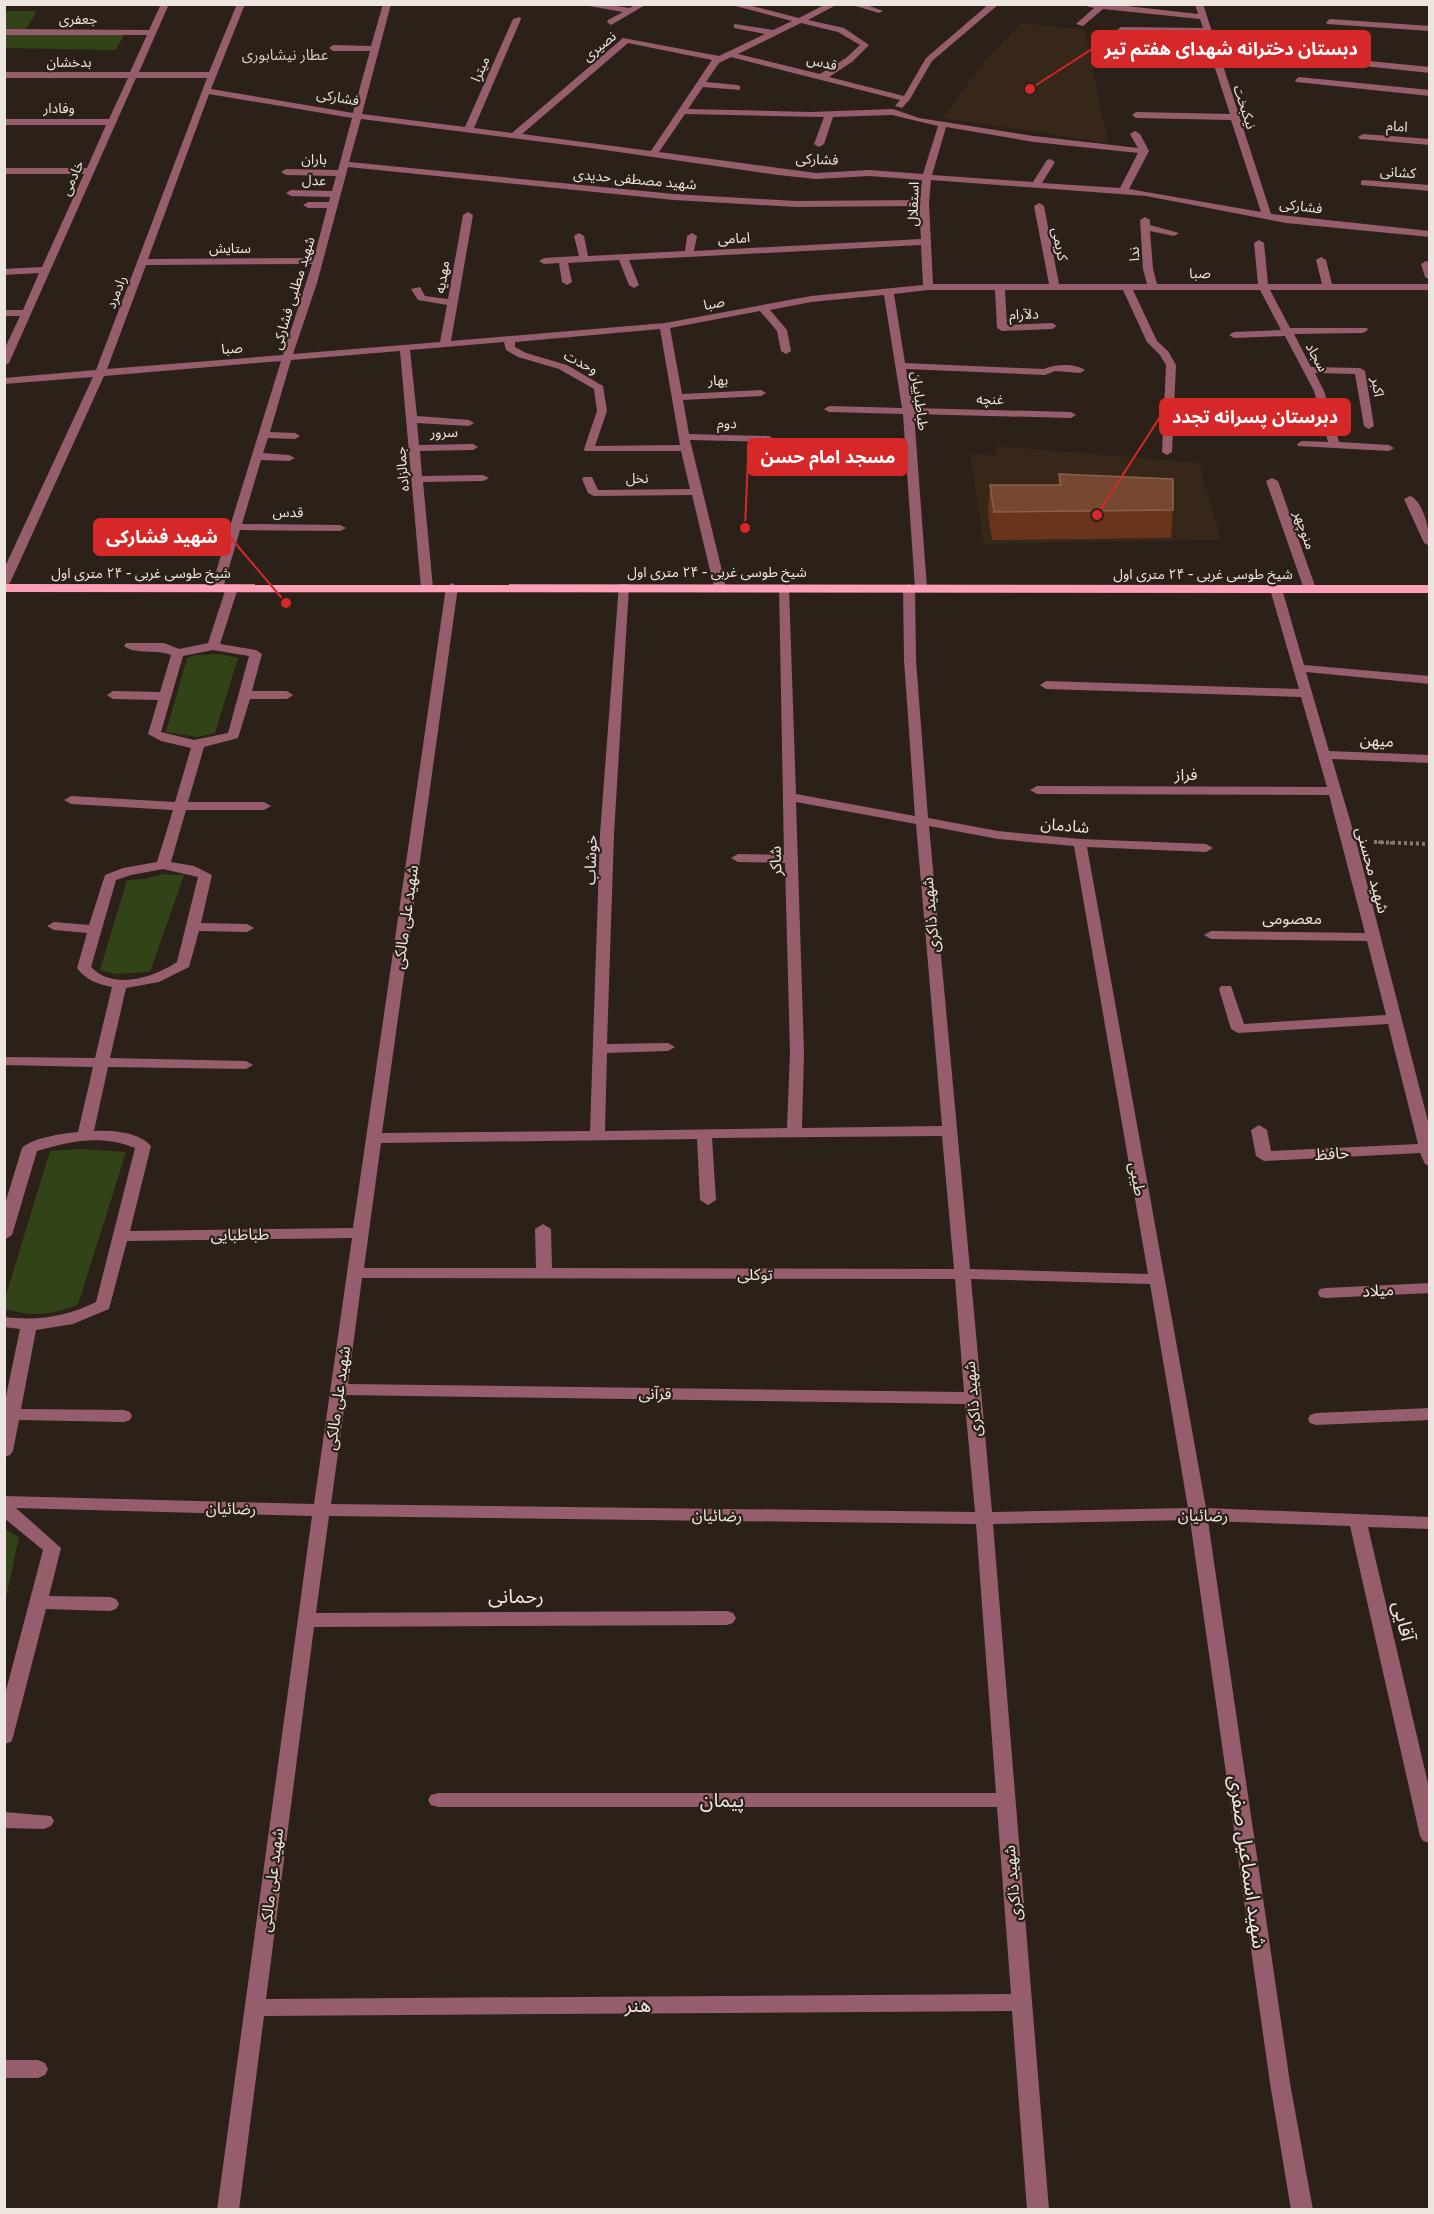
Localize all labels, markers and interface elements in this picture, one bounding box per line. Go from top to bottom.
street label: جعفری [59,10,97,28]
street label: نصیری [578,27,620,65]
callout: دبستان دخترانه شهدای هفتم تیر [1092,31,1370,67]
text: دبستان دخترانه شهدای هفتم تیر [1103,37,1358,62]
district label: عطار نیشابوری [242,45,329,64]
street label: قدس [805,50,839,74]
street label: بدخشان [46,53,92,71]
street label: میترا [466,53,494,85]
street label: نیکبخت [1230,83,1261,131]
street label: فشارکی [315,84,361,110]
street label: وفادار [42,99,75,117]
street label: امام [1385,116,1408,138]
street label: فشارکی [795,149,839,169]
street label: باران [301,150,327,168]
street label: خادمی [56,158,88,198]
street label: کشانی [1380,162,1417,182]
street label: شهید مصطفی حدیدی [573,165,697,193]
street label: عدل [302,171,326,189]
street label: استقلال [903,181,923,227]
street label: فشارکی [1279,194,1323,218]
street label: کریمی [1048,226,1072,262]
street label: امامی [717,228,751,248]
street label: شهید مطلبی فشارکی [267,234,319,352]
street label: ستایش [209,239,251,257]
street label: ندا [1125,246,1142,262]
street label: مهدیه [431,259,453,295]
street label: صبا [1189,264,1211,281]
street label: رادمرد [102,273,130,311]
street label: صبا [702,292,726,313]
street label: دلآرام [1009,304,1040,326]
street label: صبا [220,338,244,357]
street label: سجاد [1303,339,1332,374]
street label: وحدت [561,346,601,378]
street label: طباطباییان [907,370,933,432]
street label: بهار [707,371,729,389]
street label: اکبر [1367,375,1388,398]
street label: غنچه [976,390,1004,409]
callout: دبرستان پسرانه تجدد [1160,399,1350,435]
text: دبرستان پسرانه تجدد [1172,405,1338,429]
street label: دوم [717,414,737,434]
street label: سرور [429,423,458,441]
callout: مسجد امام حسن [748,439,907,475]
text: مسجد امام حسن [761,445,896,470]
street label: جمالزاده [391,446,413,492]
street label: نخل [625,469,649,487]
street label: قدس [273,503,303,521]
street label: منوچهر [1289,507,1320,552]
callout: شهید فشارکی [94,519,230,555]
text: شهید فشارکی [106,525,218,548]
street label: شیخ طوسی غربی - ۲۴ متری اول [627,563,807,583]
street label: شیخ طوسی غربی - ۲۴ متری اول [51,564,231,584]
street label: شیخ طوسی غربی - ۲۴ متری اول [1113,565,1293,585]
street label: میهن [1359,729,1395,751]
street label: فراز [1174,764,1197,784]
street label: شادمان [1040,813,1090,837]
street label: شهید محسنی [1352,825,1394,915]
street label: خوشاب [579,835,601,885]
street label: شاکر [764,846,786,877]
street label: شهید علی مالکی [388,864,422,970]
street label: شهید ذاکری [917,876,943,954]
street label: معصومی [1262,908,1322,928]
street label: حافظ [1314,1142,1350,1164]
street label: طیبی [1125,1160,1151,1198]
street label: طباطبایی [211,1223,270,1245]
street label: توکلی [737,1264,773,1284]
street label: میلاد [1362,1279,1394,1301]
street label: شهید علی مالکی [320,1345,354,1451]
street label: شهید ذاکری [959,1360,985,1438]
street label: قرآنی [638,1383,672,1403]
street label: رضائیان [206,1498,256,1518]
street label: رضائیان [692,1505,742,1525]
street label: رضائیان [1178,1505,1228,1525]
street label: رحمانی [488,1583,544,1608]
street label: آقایی [1388,1599,1421,1644]
street label: شهید اسماعیل صفری [1224,1774,1273,1950]
street label: پیمان [700,1787,744,1813]
street label: شهید علی مالکی [255,1827,287,1933]
street label: شهید ذاکری [999,1844,1025,1922]
street label: هنر [624,1992,651,2017]

